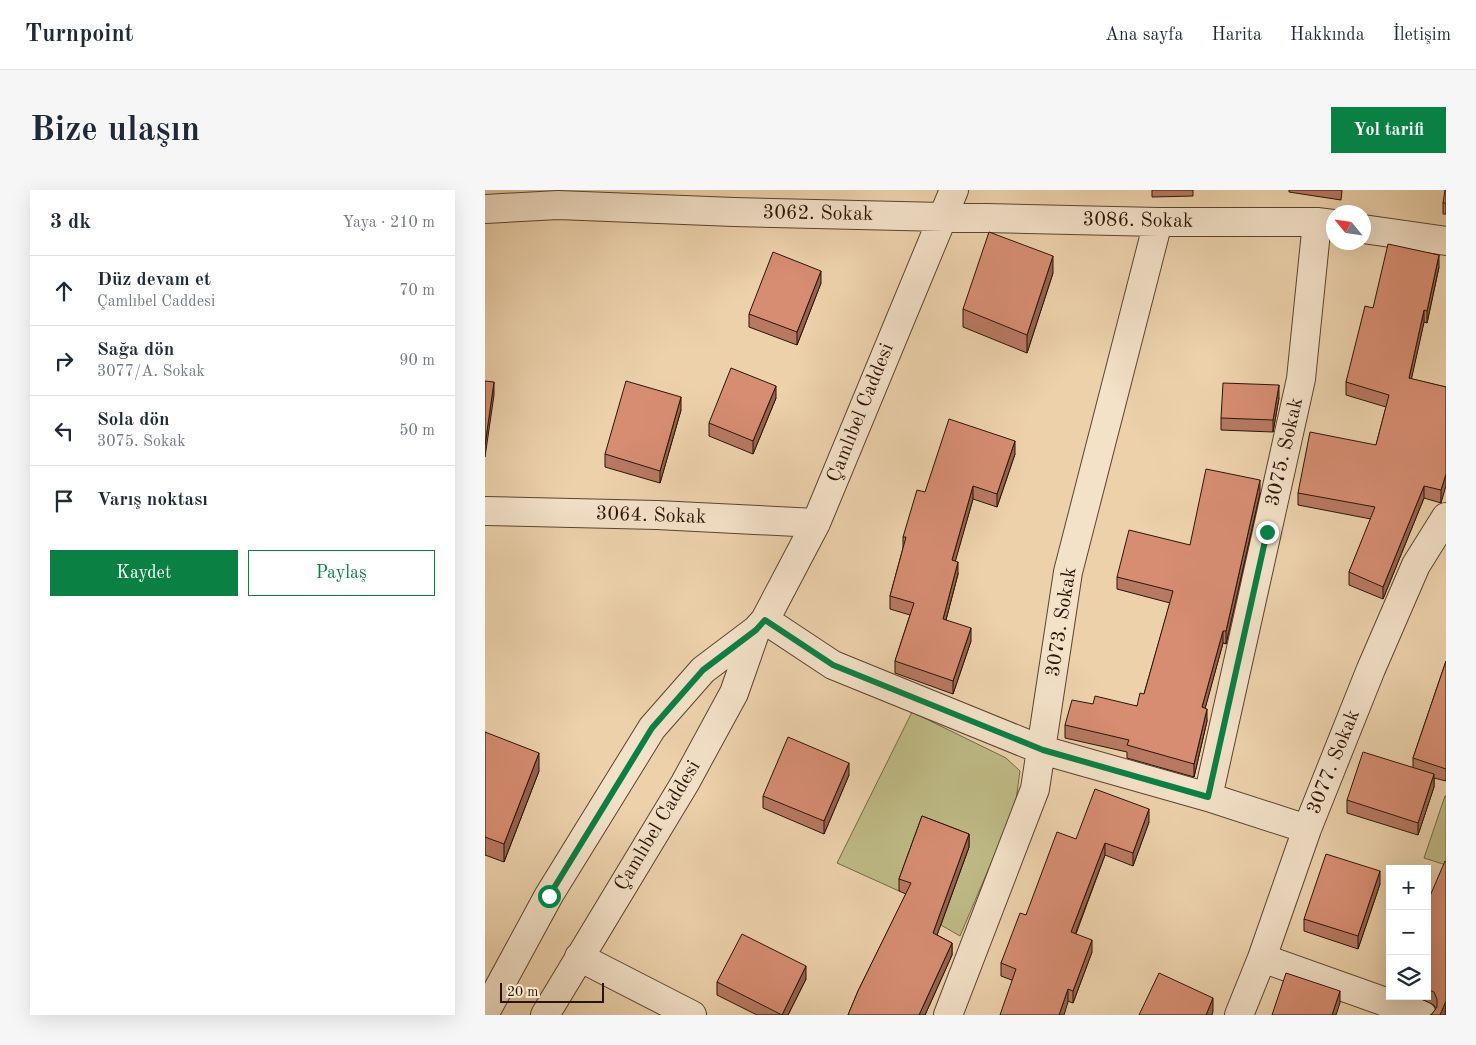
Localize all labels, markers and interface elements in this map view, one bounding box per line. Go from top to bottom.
text: Turnpoint [25,23,133,47]
text: Ana sayfa [1105,26,1183,44]
text: Harita [1211,26,1262,44]
text: Hakkında [1290,26,1365,44]
text: İletişim [1393,26,1451,44]
button: Yol tarifi [1331,107,1446,153]
text: Bize ulaşın [30,113,200,148]
street label: 3062. Sokak [763,203,873,225]
north arrow [1326,205,1371,250]
street label: 3086. Sokak [1083,210,1193,232]
text: 3 dk [50,212,91,233]
text: Yaya · 210 m [342,215,435,231]
text: Düz devam et [97,271,211,290]
icon: ahead [50,277,78,305]
text: 70 m [399,283,435,299]
text: Çamlıbel Caddesi [97,294,215,310]
text: Sağa dön [97,341,174,360]
street label: Çamlıbel Caddesi [824,341,898,485]
icon: right [50,347,78,375]
text: 90 m [399,353,435,369]
text: 3077/A. Sokak [97,364,205,380]
street label: 3075. Sokak [1263,396,1307,508]
text: Sola dön [97,411,170,430]
icon: left [50,417,78,445]
text: 50 m [399,423,435,439]
text: 3075. Sokak [97,434,185,450]
icon: arrive [50,487,78,515]
text: Varış noktası [97,491,208,510]
street label: 3064. Sokak [595,504,707,528]
route end [1256,521,1279,544]
button: Kaydet [50,550,238,596]
button: Paylaş [248,550,435,596]
street label: 3073. Sokak [1043,566,1081,678]
street label: 3077. Sokak [1304,707,1364,817]
street label: Çamlıbel Caddesi [611,757,705,895]
map controls [1386,865,1431,1000]
button: + [1386,865,1431,910]
route start [538,885,561,908]
button: − [1386,910,1431,955]
button: layers [1386,955,1431,1000]
scale bar [500,980,604,1003]
text: 20 m [507,985,538,999]

